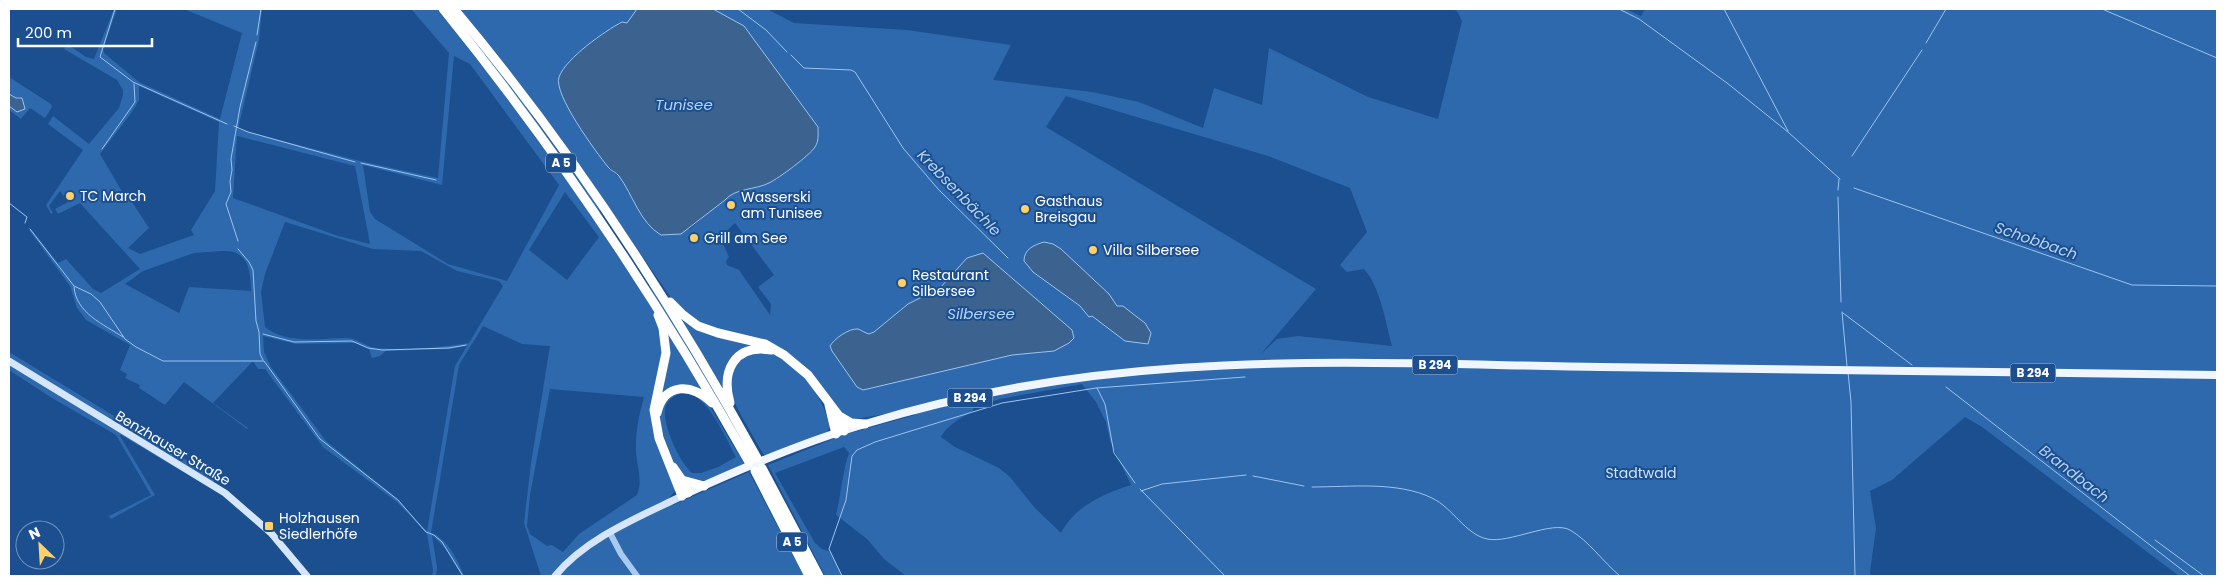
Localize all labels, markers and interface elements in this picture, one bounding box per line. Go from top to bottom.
scale bar [18,15,151,47]
text: 200 m [25,22,72,43]
water label: Tunisee [655,94,713,115]
water label: Krebsenbächle [913,145,1006,240]
road number: A 5 [546,154,576,172]
place label: TC March [80,186,146,206]
place label: Wasserski am Tunisee [741,187,823,223]
marker: TC March [64,190,76,202]
place label: Gasthaus Breisgau [1035,191,1102,227]
marker: Wasserski am Tunisee [725,199,737,211]
marker: Gasthaus Breisgau [1019,203,1031,215]
water label: Schobbach [1992,217,2080,264]
place label: Grill am See [704,228,788,248]
marker: Grill am See [688,232,700,244]
place label: Villa Silbersee [1103,240,1199,260]
marker: Villa Silbersee [1087,244,1099,256]
place label: Restaurant Silbersee [912,265,989,301]
marker: Restaurant Silbersee [896,277,908,289]
water label: Silbersee [947,303,1015,324]
road number: B 294 [1412,356,1458,374]
road number: B 294 [2010,363,2056,382]
road number: B 294 [948,388,992,408]
street label: Benzhauser Straße [112,406,235,491]
water label: Brandbach [2035,440,2114,508]
park label: Stadtwald [1605,463,1677,483]
place label: Holzhausen Siedlerhöfe [279,508,360,544]
north arrow [15,520,65,570]
marker: Holzhausen Siedlerhöfe [263,520,275,532]
text: N [26,522,44,545]
road number: A 5 [777,532,807,552]

